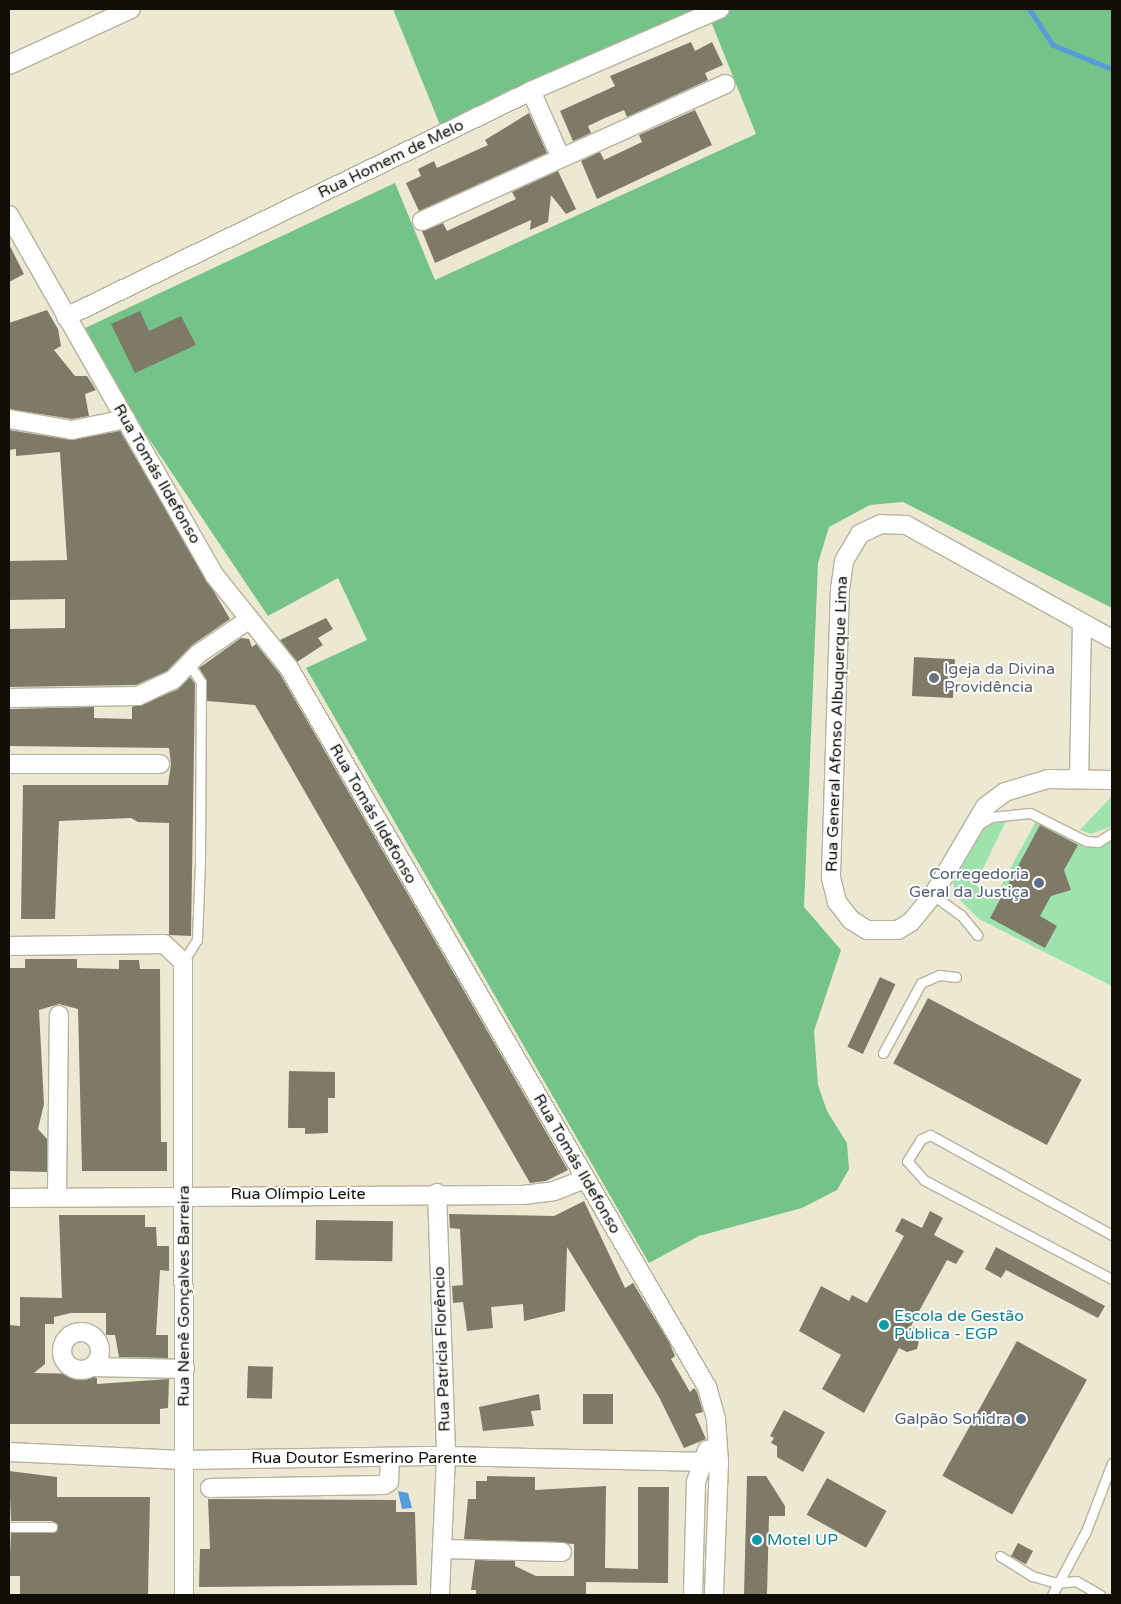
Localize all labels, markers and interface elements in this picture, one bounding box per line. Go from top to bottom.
street label: Rua Homem de Melo [315,115,467,203]
street label: Rua Tomás Ildefonso [109,401,205,547]
street label: Rua General Afonso Albuquerque Lima [822,576,852,872]
place label: Igeja da Divina Providência [944,659,1055,697]
marker: Igeja da Divina Providência [928,672,940,684]
street label: Rua Tomás Ildefonso [325,741,421,887]
place label: Corregedoria Geral da Justiça [909,864,1029,902]
marker: Corregedoria Geral da Justiça [1033,877,1045,889]
street label: Rua Tomás Ildefonso [529,1091,625,1237]
street label: Rua Olímpio Leite [230,1184,366,1204]
street label: Rua Nenê Gonçalves Barreira [174,1185,194,1407]
street label: Rua Patrícia Florêncio [430,1266,454,1432]
place label: Escola de Gestão Pública - EGP [894,1306,1024,1344]
marker: Escola de Gestão Pública - EGP [878,1319,890,1331]
place label: Galpão Sohidra [894,1409,1011,1429]
marker: Galpão Sohidra [1015,1413,1027,1425]
street label: Rua Doutor Esmerino Parente [251,1448,477,1468]
place label: Motel UP [767,1530,838,1550]
marker: Motel UP [751,1534,763,1546]

